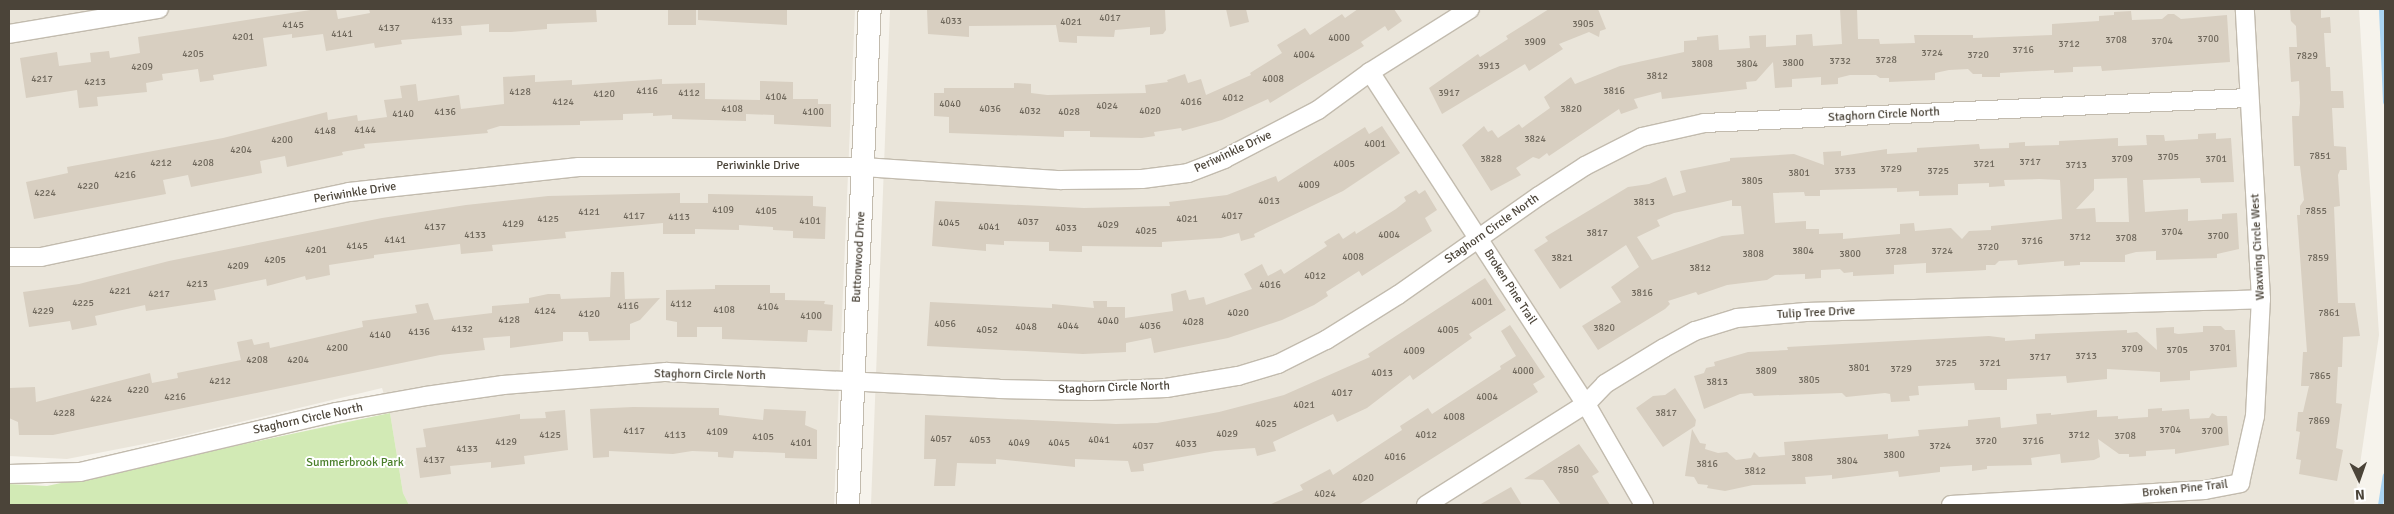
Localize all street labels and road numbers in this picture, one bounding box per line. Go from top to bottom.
street label: Staghorn Circle North [1828,105,1940,125]
street label: Periwinkle Drive [1192,128,1274,176]
street label: Periwinkle Drive [716,159,800,173]
street label: Periwinkle Drive [313,179,397,207]
street label: Staghorn Circle North [1442,191,1542,267]
street label: Waxwing Circle West [2248,193,2268,301]
street label: Buttonwood Drive [849,211,869,303]
street label: Broken Pine Trail [1480,247,1540,327]
street label: Tulip Tree Drive [1777,304,1855,322]
street label: Staghorn Circle North [654,367,766,383]
street label: Staghorn Circle North [1058,379,1170,397]
street label: Staghorn Circle North [252,400,364,438]
street label: Broken Pine Trail [2141,477,2229,501]

